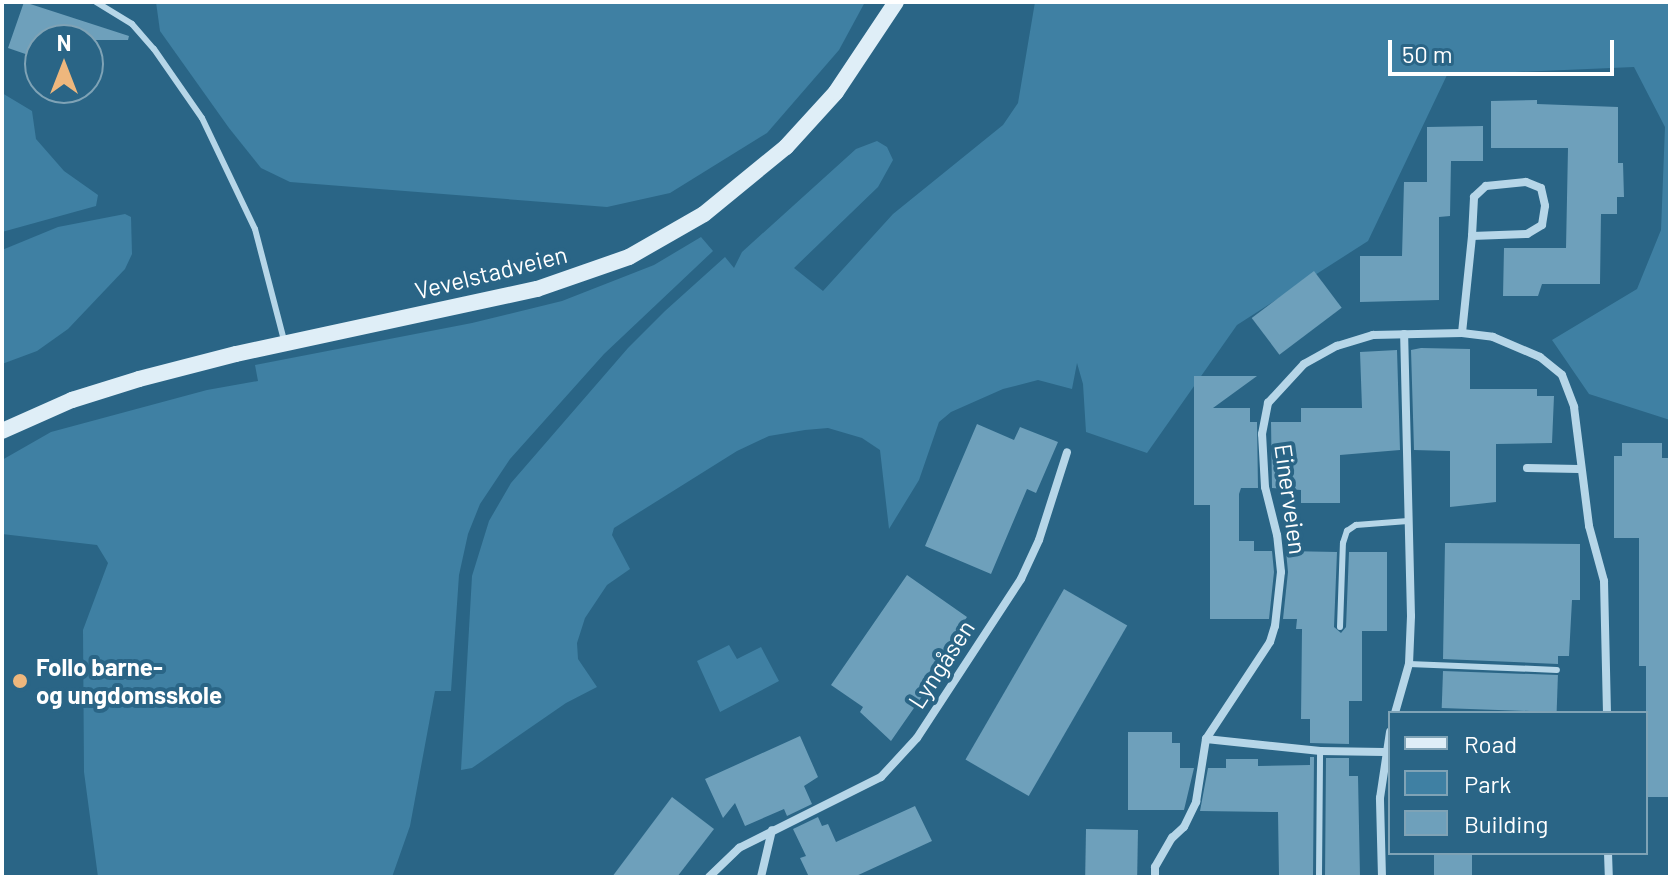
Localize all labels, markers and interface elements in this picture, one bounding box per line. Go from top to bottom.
north arrow [24,24,104,104]
scale bar [1392,24,1618,74]
text: N [57,29,71,55]
text: 50 m [1402,39,1453,68]
street label: Vevelstadveien [412,239,570,305]
street label: Einerveien [1269,442,1313,556]
street label: Lyngåsen [902,614,980,714]
place label: Follo barne- og ungdomsskole [36,653,222,709]
marker: Follo barne- og ungdomsskole [11,672,29,690]
legend [1388,711,1648,855]
text: Road [1464,729,1517,758]
text: Park [1464,769,1511,798]
text: Building [1464,809,1548,838]

